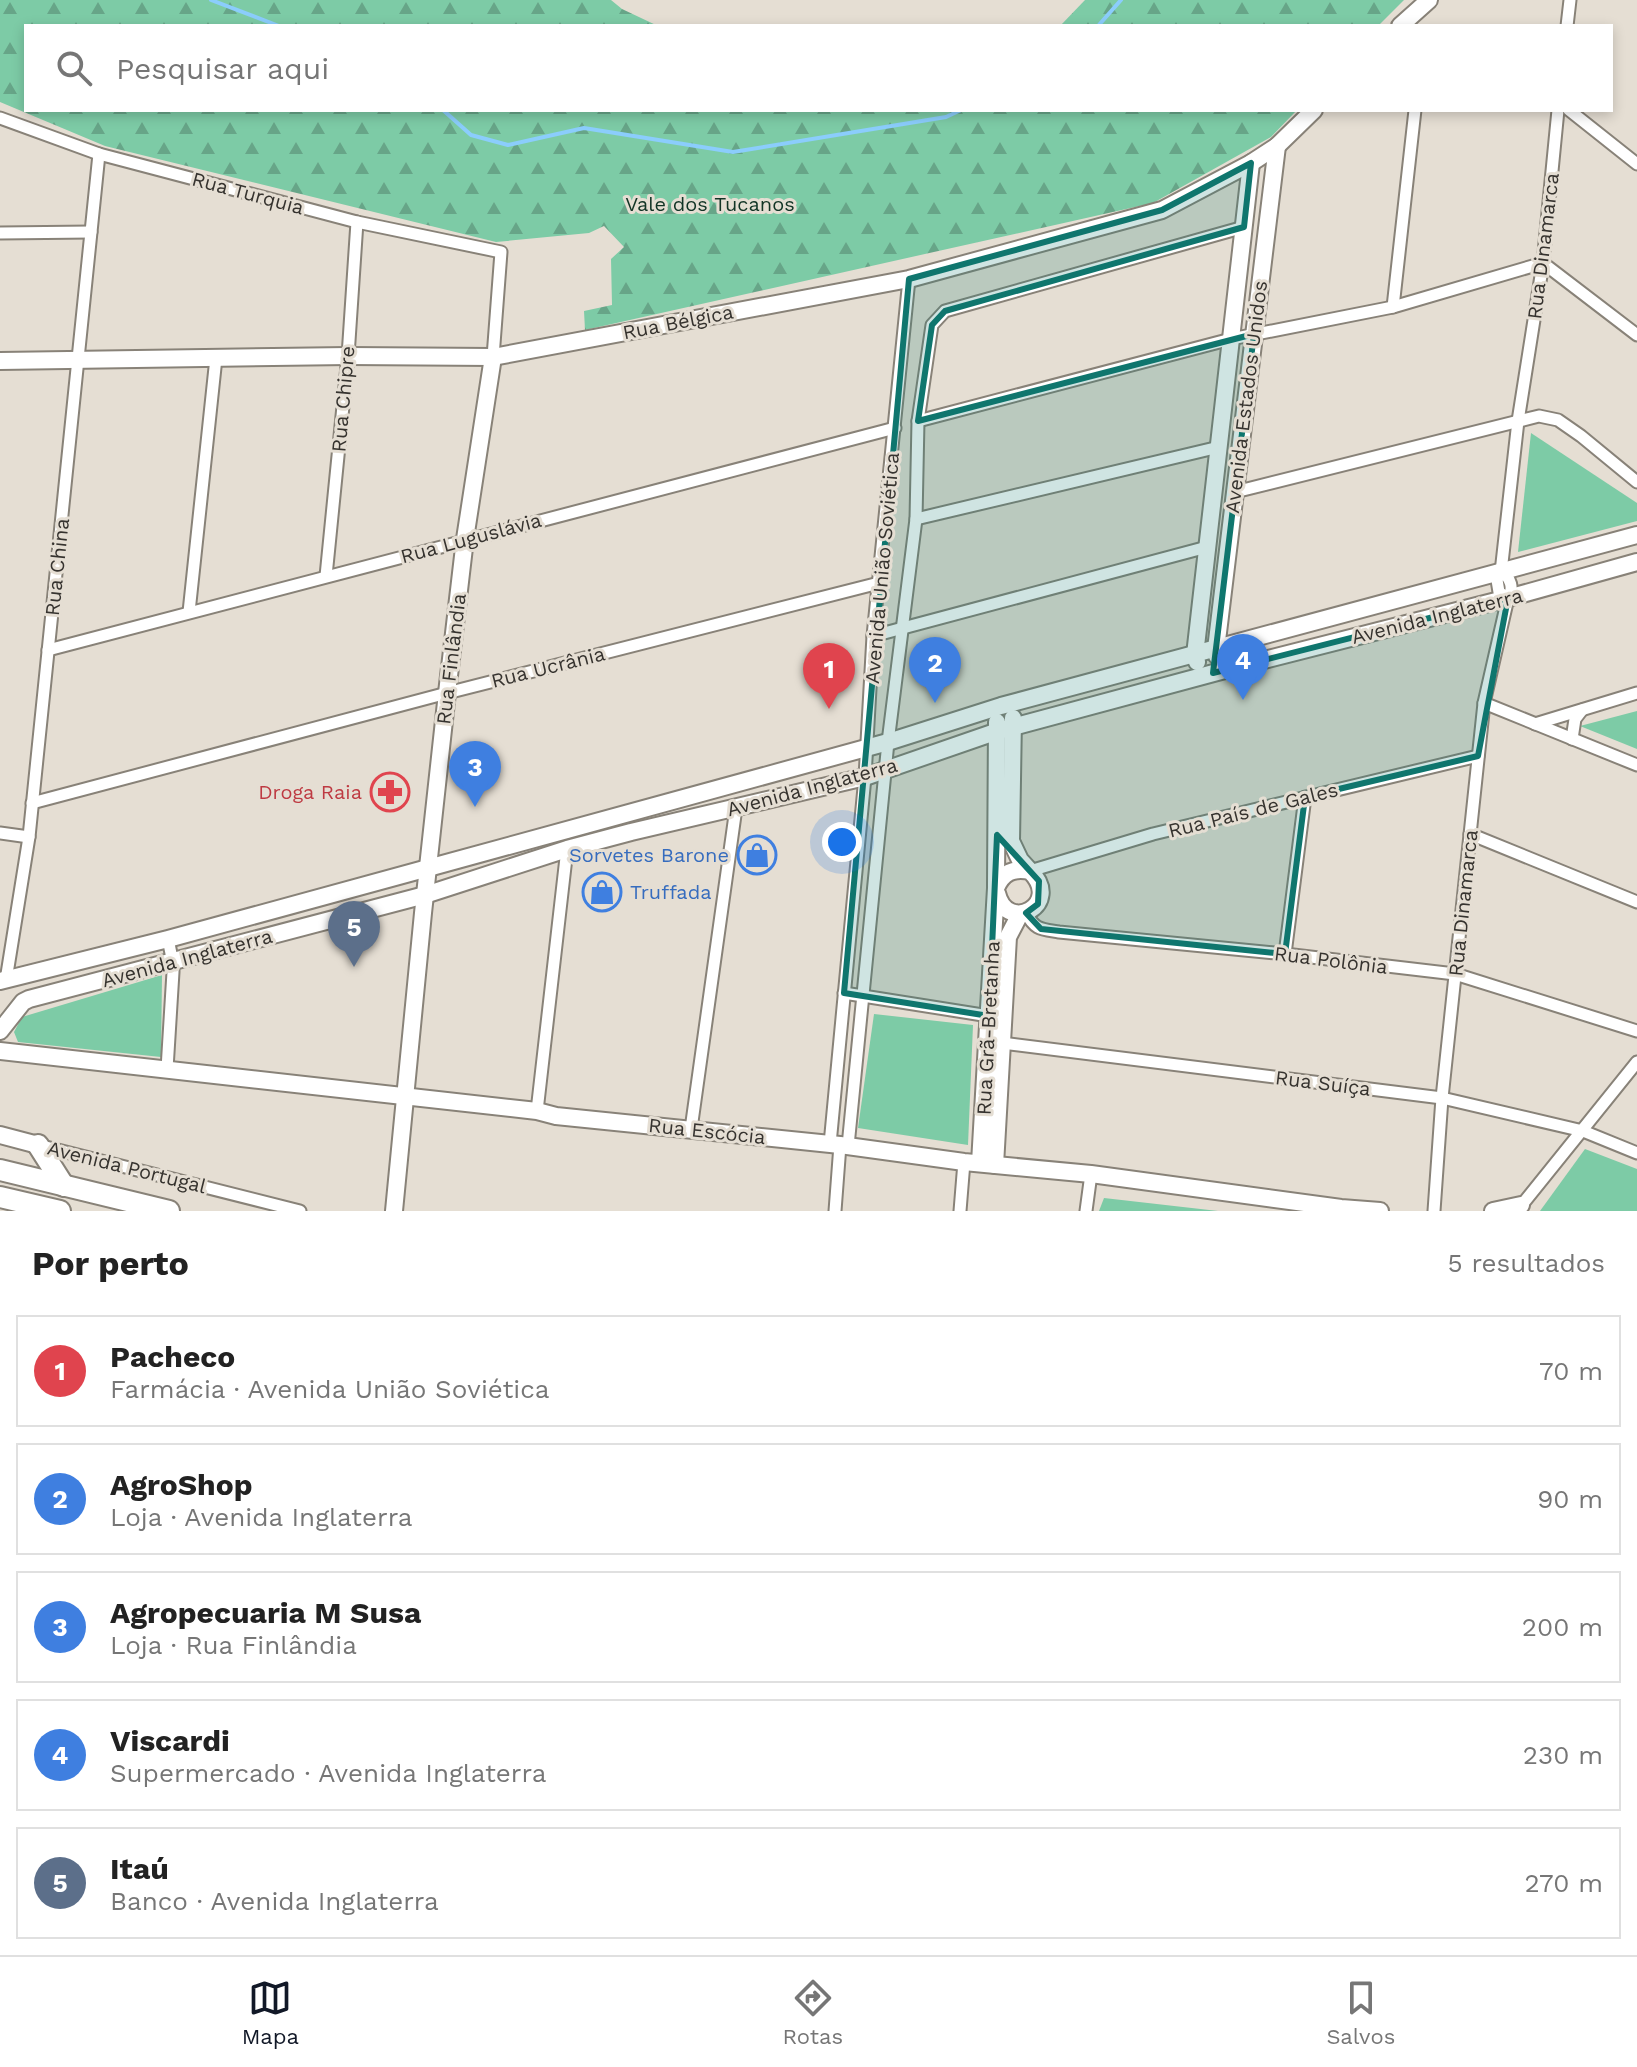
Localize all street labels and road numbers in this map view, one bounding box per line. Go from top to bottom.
street label: Rua Turquia [189,167,307,219]
street label: Rua Dinamarca [1522,171,1564,321]
street label: Avenida Estados Unidos [1220,279,1272,515]
street label: Rua Bélgica [621,300,735,344]
street label: Rua Chipre [326,345,360,453]
street label: Avenida União Soviética [860,451,904,685]
street label: Rua Luguslávia [398,508,544,568]
street label: Rua China [40,517,74,617]
street label: Avenida Inglaterra [1349,583,1525,649]
street label: Rua Finlândia [431,592,471,726]
street label: Rua Ucrânia [489,641,607,693]
street label: Avenida Inglaterra [724,753,900,821]
street label: Rua País de Gales [1166,777,1340,843]
street label: Rua Dinamarca [1443,829,1483,977]
street label: Avenida Inglaterra [99,924,275,992]
street label: Rua Grã-Bretanha [971,940,1005,1116]
street label: Rua Polônia [1273,941,1389,979]
street label: Rua Suíça [1274,1065,1372,1101]
street label: Rua Escócia [647,1113,767,1149]
street label: Avenida Portugal [45,1136,209,1198]

